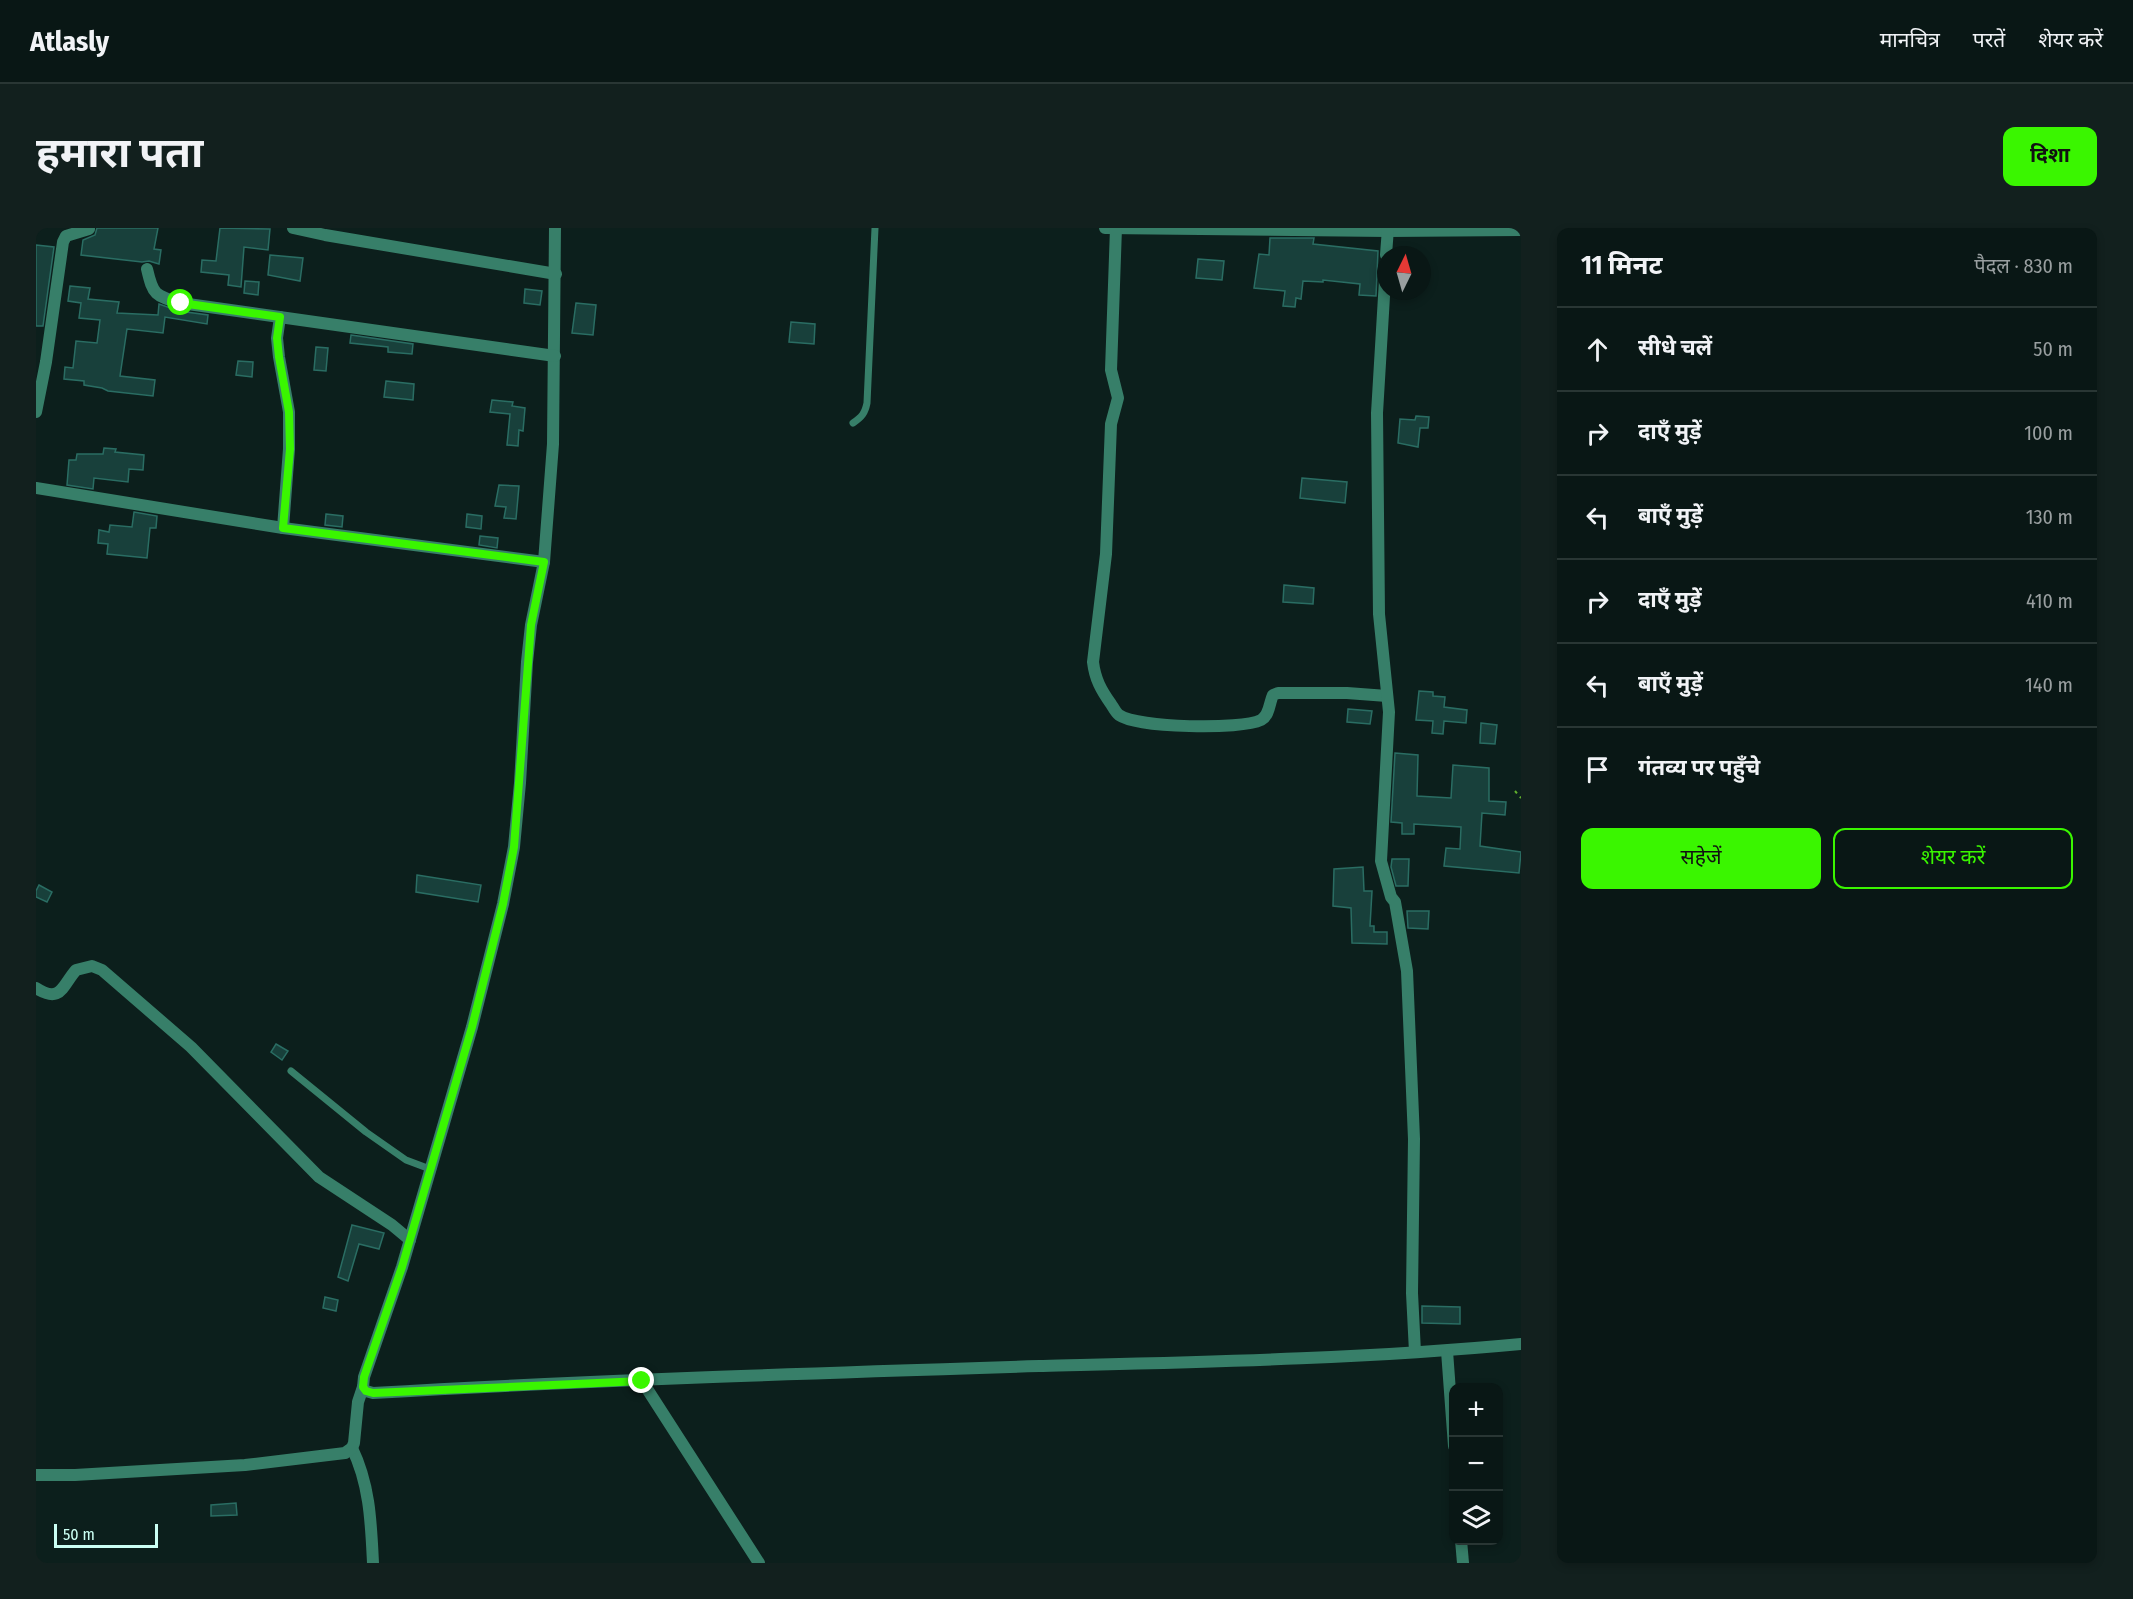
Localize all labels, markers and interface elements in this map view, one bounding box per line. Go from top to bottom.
text: Atlasly [30,25,109,58]
text: मानचित्र [1880,27,1940,53]
text: परतें [1973,27,2005,53]
text: शेयर करें [2038,27,2103,53]
button: दिशा [2003,127,2097,186]
text: हमारा पता [36,128,203,178]
north arrow [1377,246,1431,300]
text: 11 मिनट [1581,250,1663,281]
text: पैदल · 830 m [1974,254,2073,278]
route start [167,289,193,315]
icon: ahead [1581,333,1614,366]
text: सीधे चलें [1638,334,1712,361]
text: 50 m [2033,337,2073,361]
icon: right [1581,417,1614,450]
text: दाएँ मुड़ें [1638,418,1702,445]
text: 100 m [2024,421,2073,445]
icon: left [1581,501,1614,534]
text: बाएँ मुड़ें [1638,502,1703,529]
text: 130 m [2026,505,2073,529]
icon: right [1581,585,1614,618]
text: दाएँ मुड़ें [1638,586,1702,613]
text: 410 m [2026,589,2073,613]
icon: left [1581,669,1614,702]
text: बाएँ मुड़ें [1638,670,1703,697]
text: 140 m [2025,673,2073,697]
icon: arrive [1581,753,1614,786]
text: गंतव्य पर पहुँचे [1638,754,1760,781]
button: सहेजें [1581,828,1821,889]
button: शेयर करें [1833,828,2073,889]
route end [628,1367,654,1393]
map controls [1449,1383,1503,1545]
button: + [1449,1383,1503,1437]
button: − [1449,1437,1503,1491]
button: layers [1449,1491,1503,1545]
scale bar [54,1521,158,1548]
text: 50 m [63,1525,95,1544]

